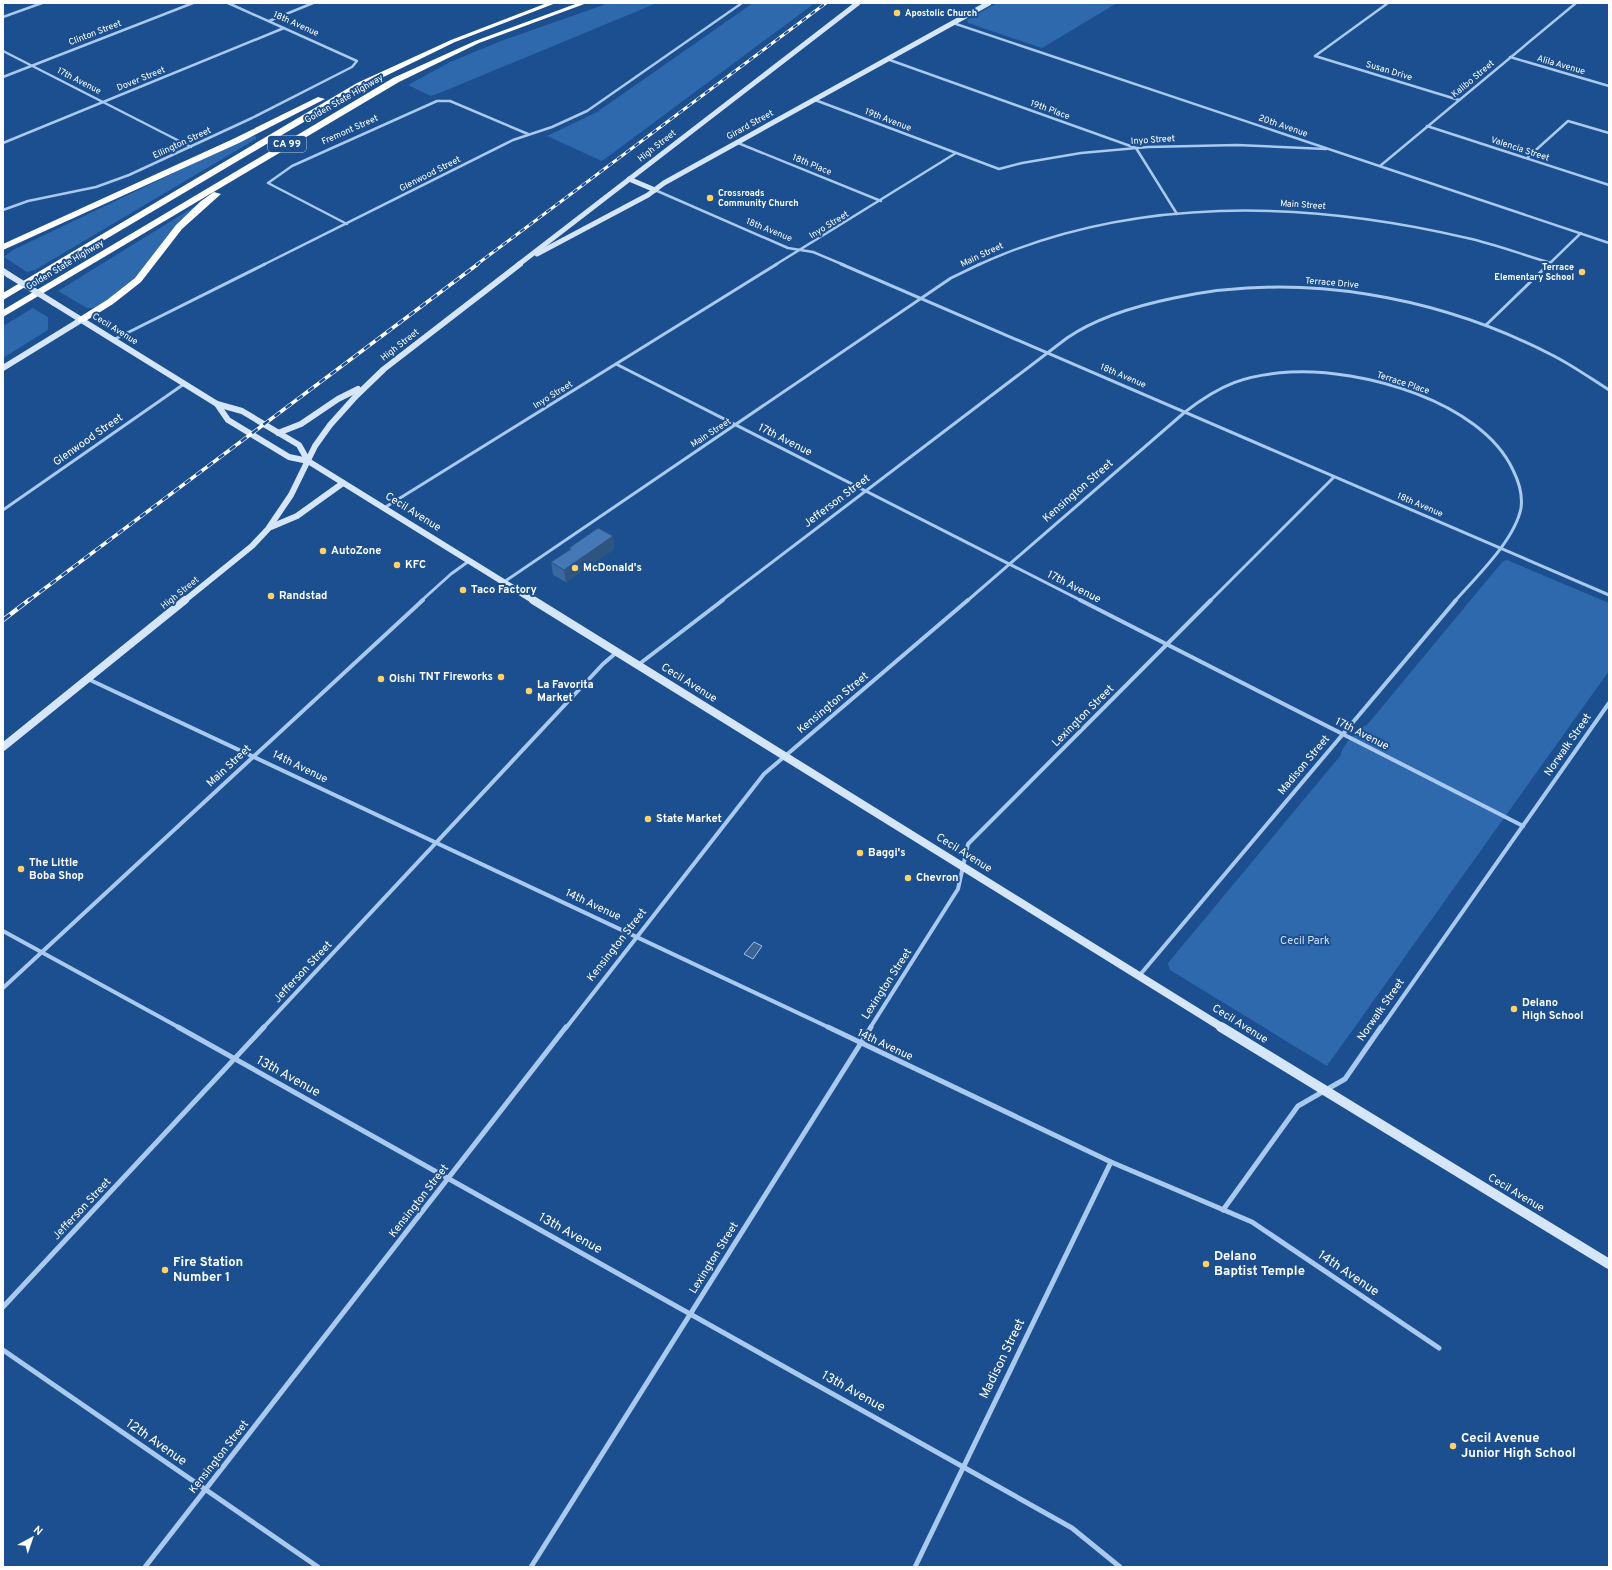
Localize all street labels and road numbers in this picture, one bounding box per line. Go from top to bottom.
street label: 18th Avenue [271,9,321,39]
street label: Clinton Street [67,18,123,48]
street label: Alila Avenue [1536,53,1587,77]
street label: Kalibo Street [1449,58,1497,100]
street label: Susan Drive [1364,59,1414,83]
street label: Dover Street [115,64,167,94]
street label: 17th Avenue [55,65,103,97]
street label: Golden State Highway [303,72,385,126]
street label: 19th Place [1029,98,1071,122]
street label: 19th Avenue [863,106,913,134]
street label: Girard Street [725,108,775,142]
street label: 20th Avenue [1257,112,1309,140]
street label: Fremont Street [320,113,380,147]
street label: Ellington Street [151,125,213,161]
street label: High Street [636,128,678,164]
street label: Inyo Street [1131,133,1175,147]
street label: Valencia Street [1489,134,1551,164]
road number: CA 99 [268,136,306,152]
street label: 18th Place [791,152,833,178]
street label: Glenwood Street [398,154,462,194]
street label: Main Street [1280,198,1326,212]
street label: Inyo Street [807,209,851,241]
street label: 18th Avenue [744,216,794,244]
street label: Golden State Highway [24,237,106,293]
street label: Main Street [959,240,1005,270]
street label: Terrace Drive [1305,275,1359,291]
street label: Cecil Avenue [90,311,140,347]
street label: High Street [379,327,421,363]
street label: 18th Avenue [1098,361,1148,391]
street label: Terrace Place [1375,369,1431,397]
street label: Inyo Street [531,379,575,411]
street label: Glenwood Street [50,411,126,469]
street label: Main Street [689,416,733,450]
street label: 17th Avenue [756,420,814,460]
street label: Kensington Street [1040,457,1116,525]
street label: Jefferson Street [801,471,873,531]
street label: Cecil Avenue [382,489,444,535]
street label: 18th Avenue [1395,490,1445,520]
street label: 17th Avenue [1045,567,1103,607]
street label: High Street [159,574,201,612]
street label: Cecil Avenue [658,660,720,706]
street label: Kensington Street [794,669,872,737]
street label: Lexington Street [1049,682,1117,750]
street label: Norwalk Street [1541,711,1595,779]
street label: 17th Avenue [1333,714,1391,754]
street label: Madison Street [1275,732,1333,798]
street label: Main Street [204,742,254,790]
street label: 14th Avenue [270,748,330,786]
street label: Cecil Avenue [933,830,995,876]
street label: 14th Avenue [563,886,623,924]
street label: Kensington Street [584,906,650,984]
street label: Jefferson Street [271,938,335,1006]
street label: Lexington Street [859,946,915,1022]
street label: Norwalk Street [1354,976,1408,1044]
street label: Cecil Avenue [1209,1001,1271,1047]
street label: 14th Avenue [855,1026,915,1064]
street label: 13th Avenue [253,1053,323,1101]
street label: Kensington Street [386,1162,452,1240]
street label: Cecil Avenue [1485,1171,1547,1215]
street label: Jefferson Street [50,1175,114,1243]
street label: 13th Avenue [535,1210,605,1258]
street label: Lexington Street [686,1220,742,1296]
street label: 14th Avenue [1314,1248,1382,1300]
street label: Madison Street [977,1316,1029,1402]
street label: 13th Avenue [818,1368,888,1416]
street label: 12th Avenue [122,1416,190,1470]
street label: Kensington Street [186,1418,252,1496]

